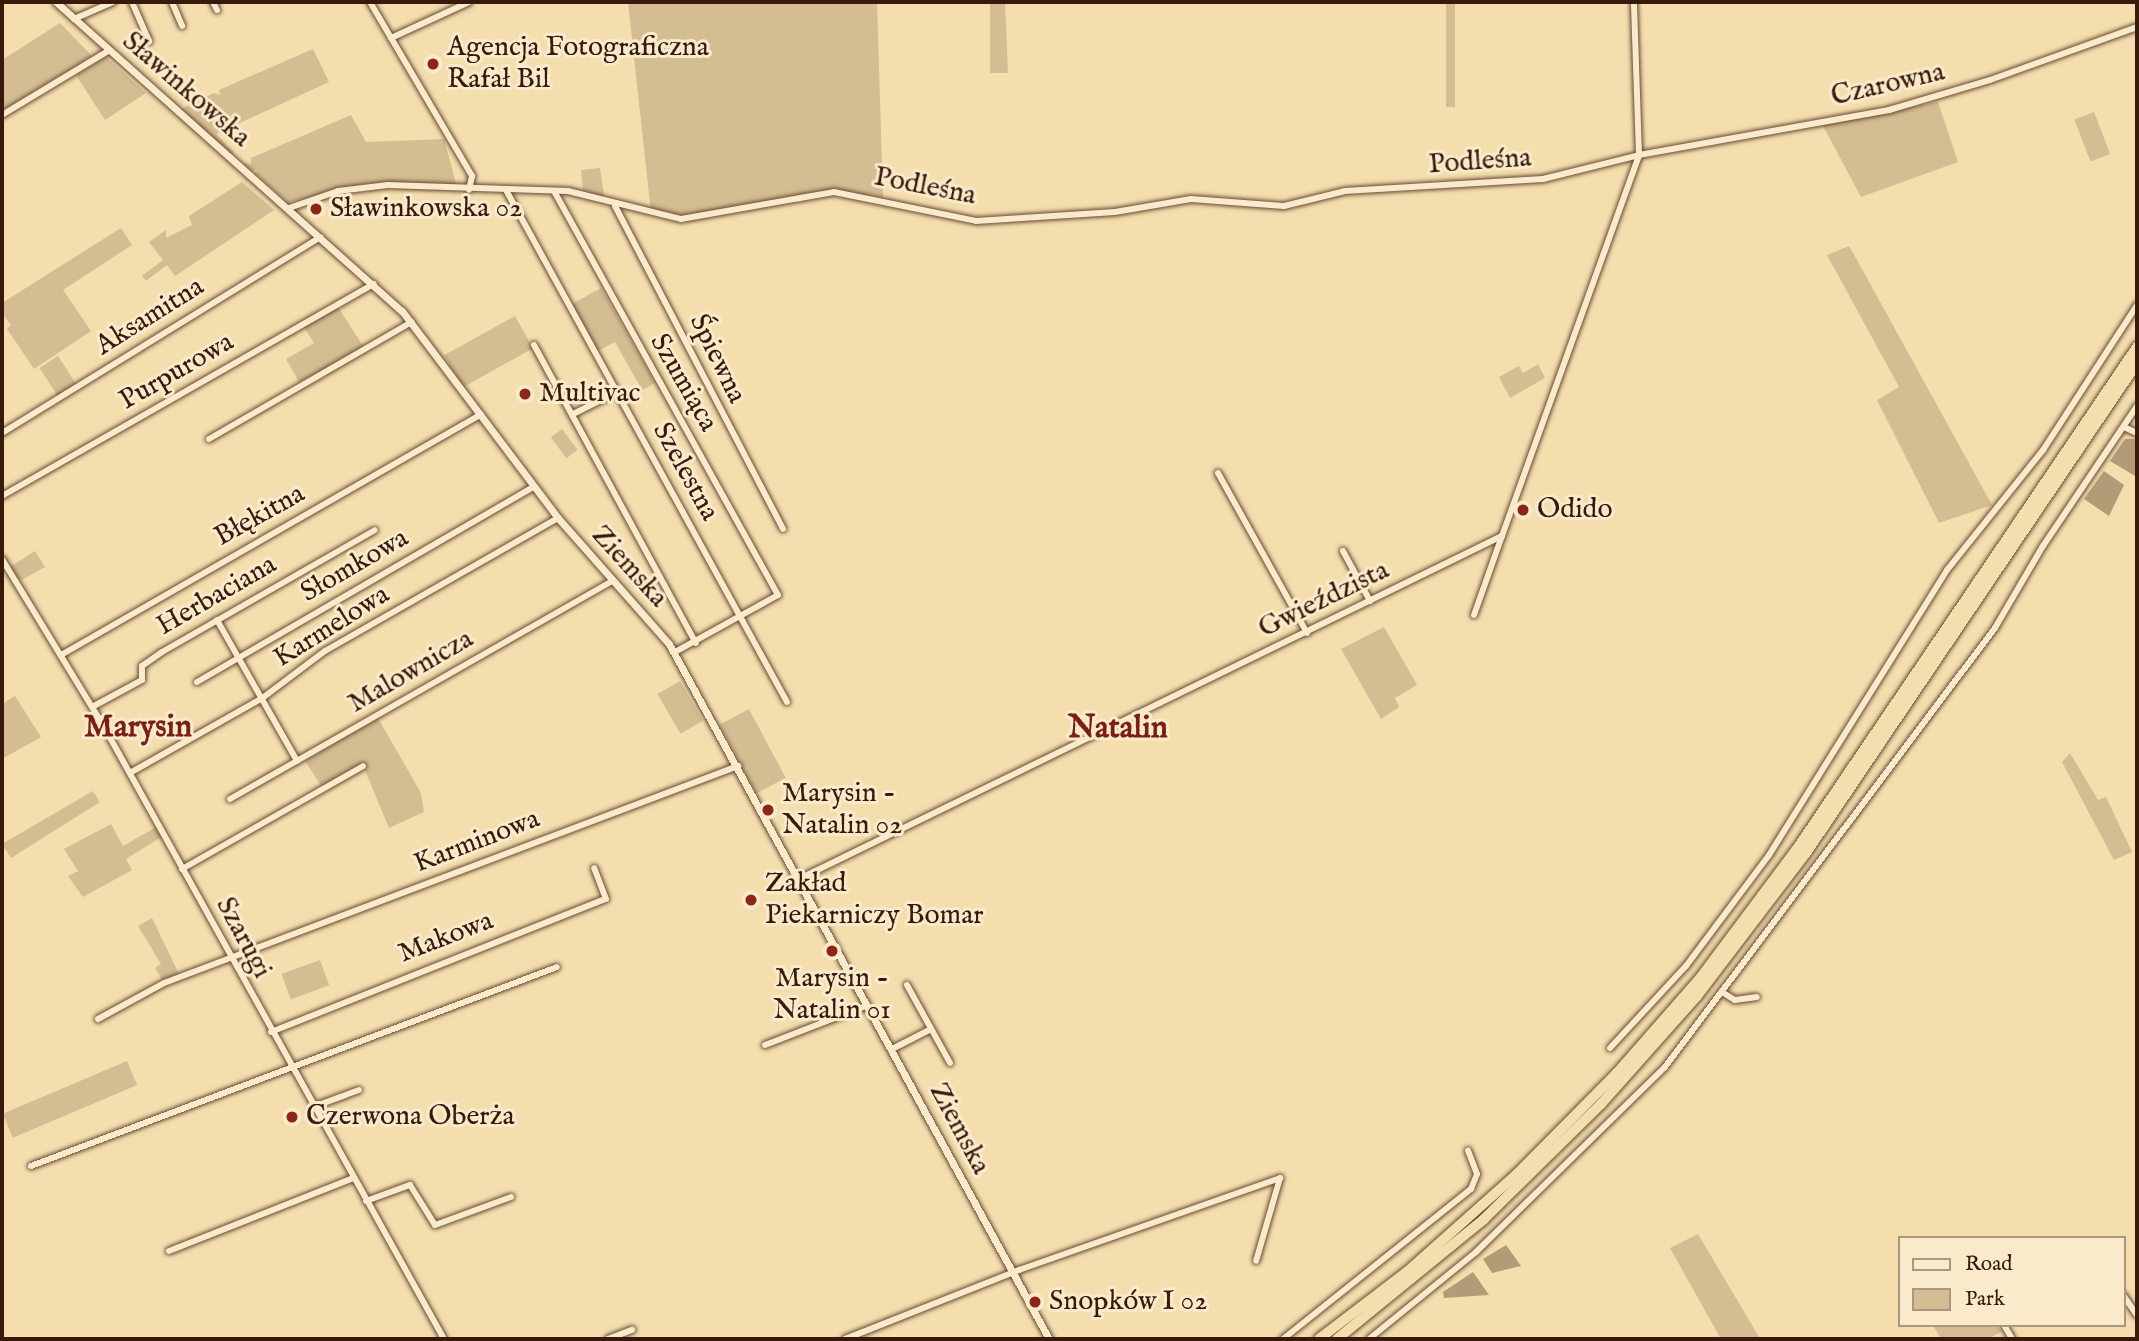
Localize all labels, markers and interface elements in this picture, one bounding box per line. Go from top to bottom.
street label: Sławinkowska [115,25,257,155]
place label: Agencja Fotograficzna Rafał Bil [447,31,709,97]
marker: Agencja Fotograficzna Rafał Bil [425,56,441,72]
street label: Czarowna [1828,56,1948,114]
street label: Podleśna [1427,142,1533,182]
street label: Podleśna [871,161,979,213]
place label: Sławinkowska 02 [330,192,522,226]
marker: Sławinkowska 02 [308,201,324,217]
street label: Aksamitna [90,271,210,363]
street label: Śpiewna [681,309,753,409]
street label: Purpurowa [114,326,240,418]
street label: Szumiąca [642,328,724,438]
place label: Multivac [539,377,641,411]
marker: Multivac [517,386,533,402]
street label: Szelestna [644,417,726,527]
street label: Błękitna [209,478,311,554]
place label: Odido [1537,493,1613,527]
marker: Odido [1515,502,1531,518]
street label: Ziemska [584,519,674,615]
street label: Słomkowa [295,522,415,610]
street label: Herbaciana [151,548,283,644]
street label: Gwieździsta [1253,554,1395,646]
street label: Karmelowa [268,578,396,676]
street label: Malownicza [343,623,479,721]
district label: Marysin [84,709,192,747]
district label: Natalin [1068,710,1168,748]
place label: Marysin - Natalin 02 [782,777,902,843]
marker: Marysin - Natalin 02 [760,802,776,818]
street label: Karminowa [409,803,545,881]
place label: Zakład Piekarniczy Bomar [765,867,984,933]
street label: Szarugi [208,892,278,984]
marker: Zakład Piekarniczy Bomar [743,892,759,908]
street label: Makowa [394,905,498,971]
marker: Marysin - Natalin 01 [824,943,840,959]
place label: Marysin - Natalin 01 [773,962,891,1028]
street label: Ziemska [921,1078,997,1180]
place label: Czerwona Oberża [306,1100,515,1134]
marker: Czerwona Oberża [284,1109,300,1125]
legend [1898,1236,2125,1327]
text: Road [1965,1251,2012,1278]
place label: Snopków I 02 [1049,1285,1207,1319]
text: Park [1965,1286,2005,1313]
marker: Snopków I 02 [1027,1294,1043,1310]

